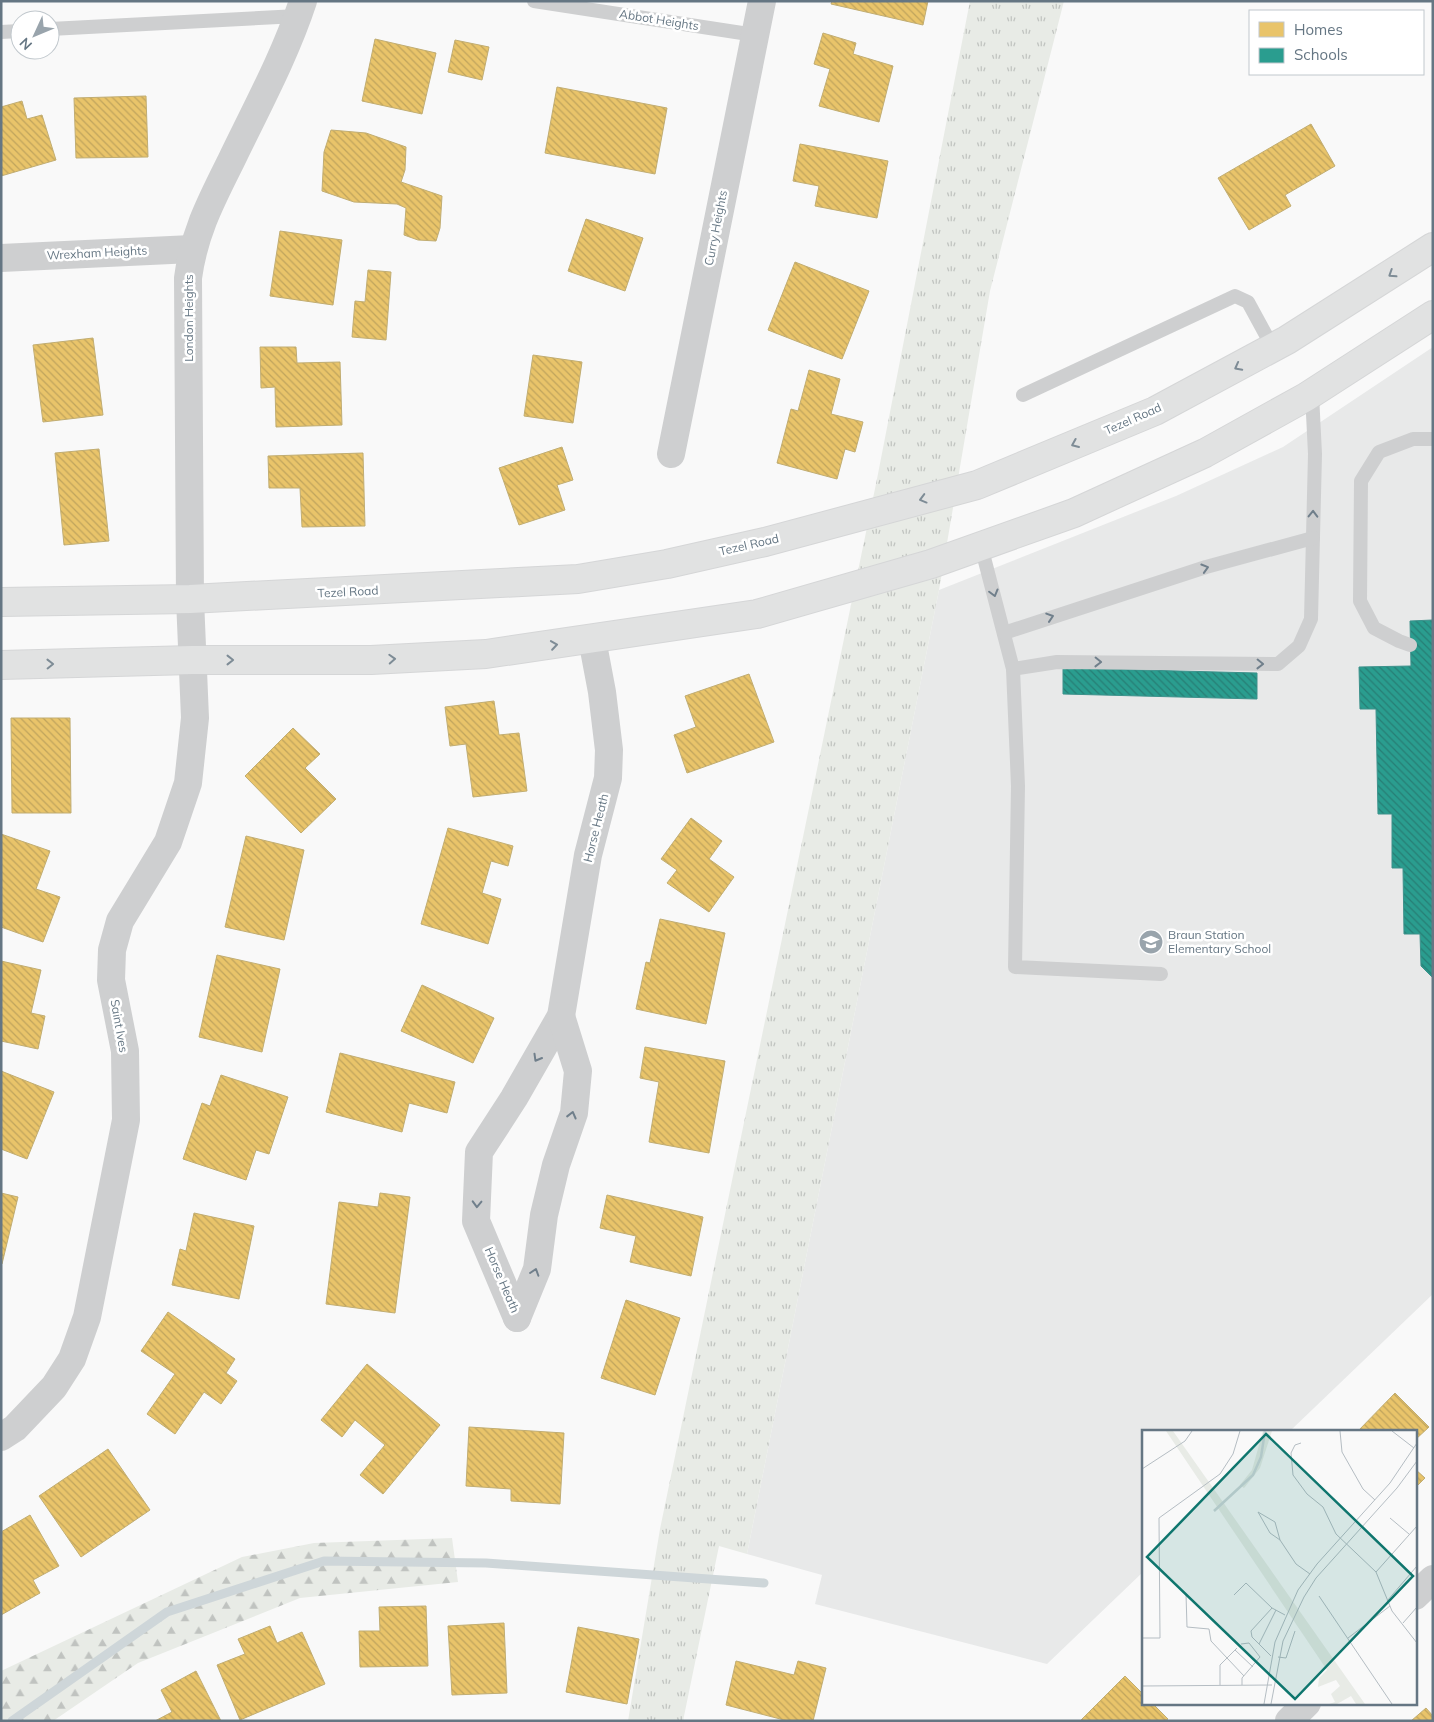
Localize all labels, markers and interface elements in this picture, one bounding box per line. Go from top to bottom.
street label: Abbot Heights [618,6,700,33]
north arrow [10,10,60,60]
legend [1249,10,1424,75]
text: Homes [1294,20,1343,39]
text: N [16,34,36,54]
text: Schools [1294,45,1348,64]
street label: Curry Heights [701,189,730,267]
street label: Wrexham Heights [46,242,148,263]
one-way arrow [1388,268,1397,277]
street label: London Heights [181,274,196,362]
one-way arrow [1234,361,1243,371]
street label: Tezel Road [1102,399,1164,438]
one-way arrow [1071,437,1080,448]
one-way arrow [919,494,928,504]
one-way arrow [1308,509,1319,517]
street label: Tezel Road [718,530,780,559]
one-way arrow [1201,563,1209,573]
street label: Tezel Road [317,582,379,601]
one-way arrow [988,589,999,598]
one-way arrow [1046,613,1054,623]
one-way arrow [550,640,558,650]
one-way arrow [389,653,397,664]
one-way arrow [226,655,234,665]
one-way arrow [1094,657,1102,667]
one-way arrow [46,659,54,669]
one-way arrow [1256,659,1264,669]
street label: Horse Heath [580,792,611,864]
place label: Braun Station Elementary School [1168,927,1271,956]
school or university icon: Braun Station Elementary School [1138,929,1164,955]
street label: Saint Ives [107,998,132,1054]
one-way arrow [533,1053,543,1062]
one-way arrow [566,1111,577,1119]
one-way arrow [472,1200,482,1208]
street label: Horse Heath [482,1245,523,1315]
one-way arrow [529,1269,539,1277]
inset map [1142,1430,1416,1704]

